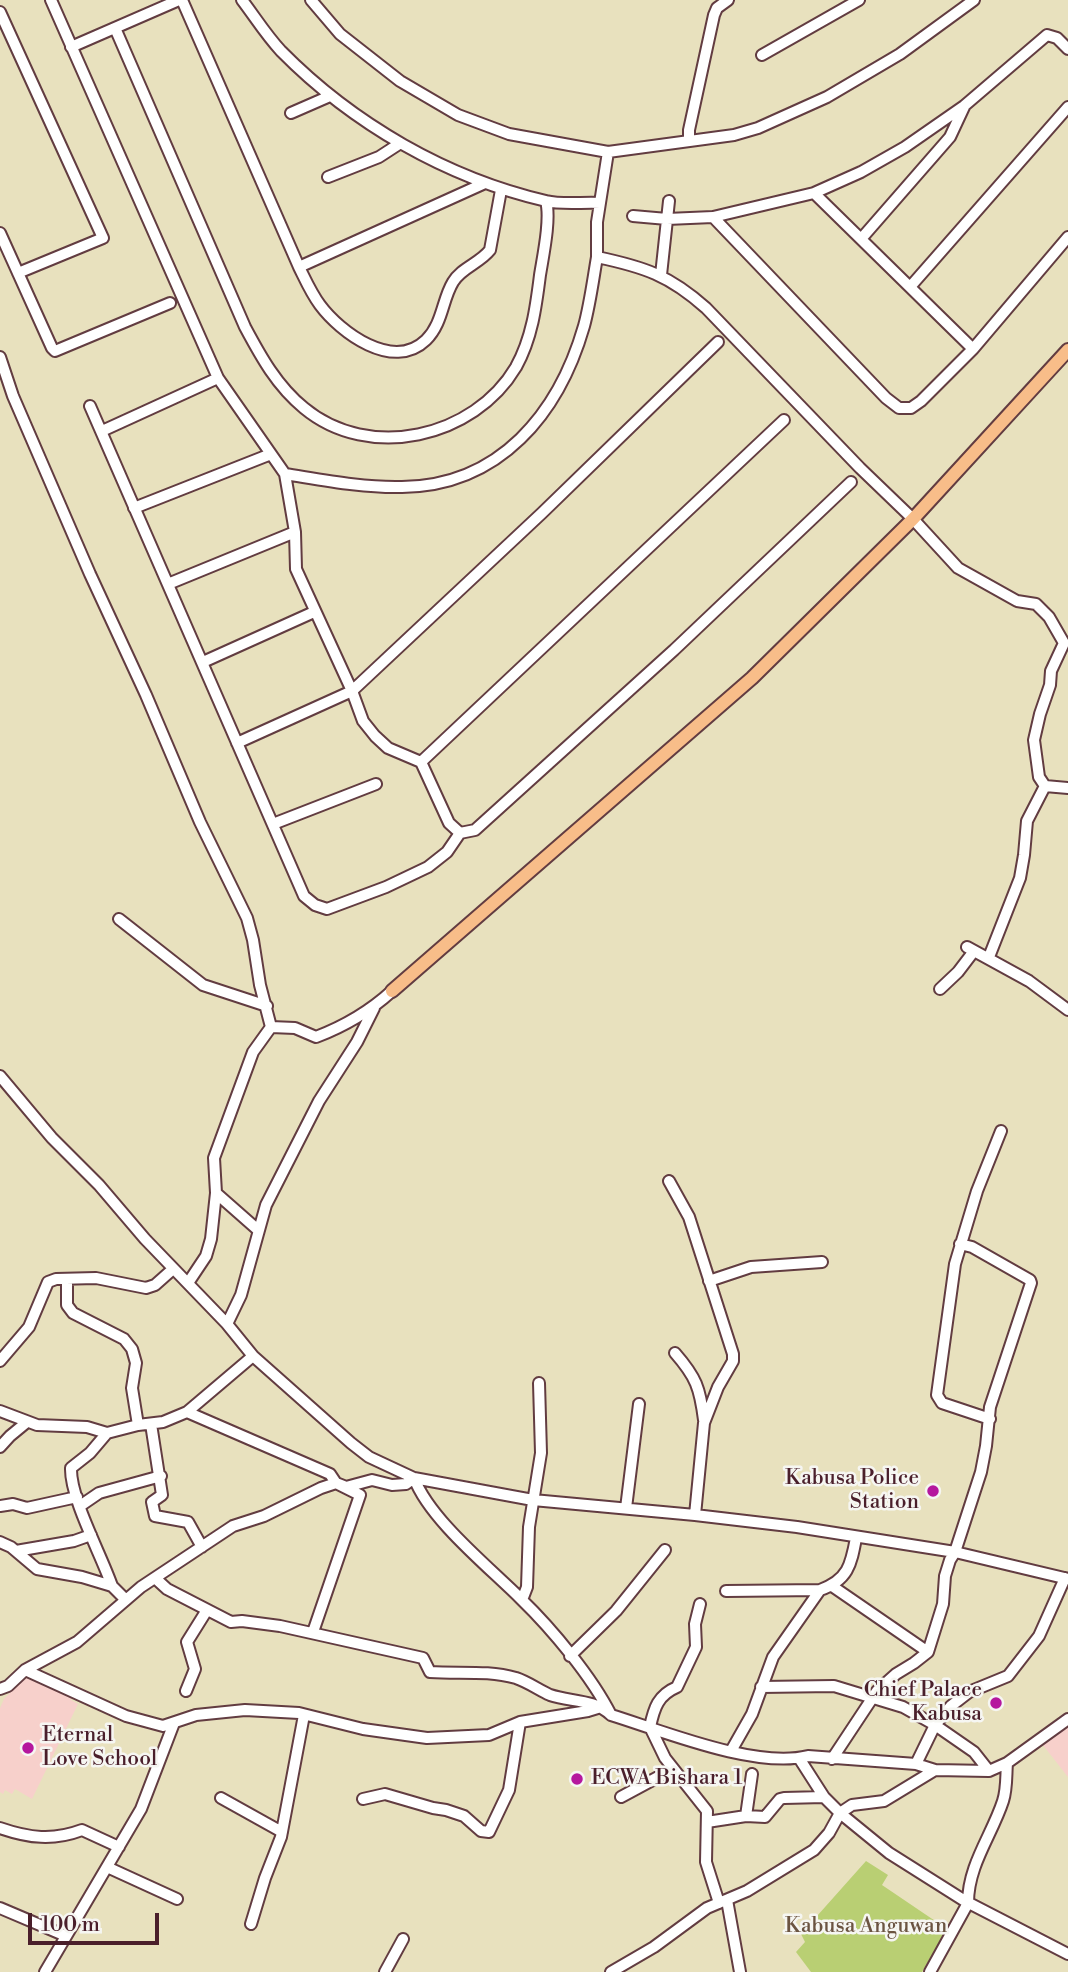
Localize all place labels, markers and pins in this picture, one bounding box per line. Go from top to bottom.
place label: Kabusa Police Station [785,1466,919,1516]
marker: Kabusa Police Station [925,1483,941,1499]
place label: Chief Palace Kabusa [864,1678,982,1728]
marker: Chief Palace Kabusa [988,1695,1004,1711]
place label: Eternal Love School [42,1723,157,1773]
marker: Eternal Love School [20,1740,36,1756]
place label: ECWA Bishara 1 [591,1766,743,1792]
marker: ECWA Bishara 1 [569,1771,585,1787]

